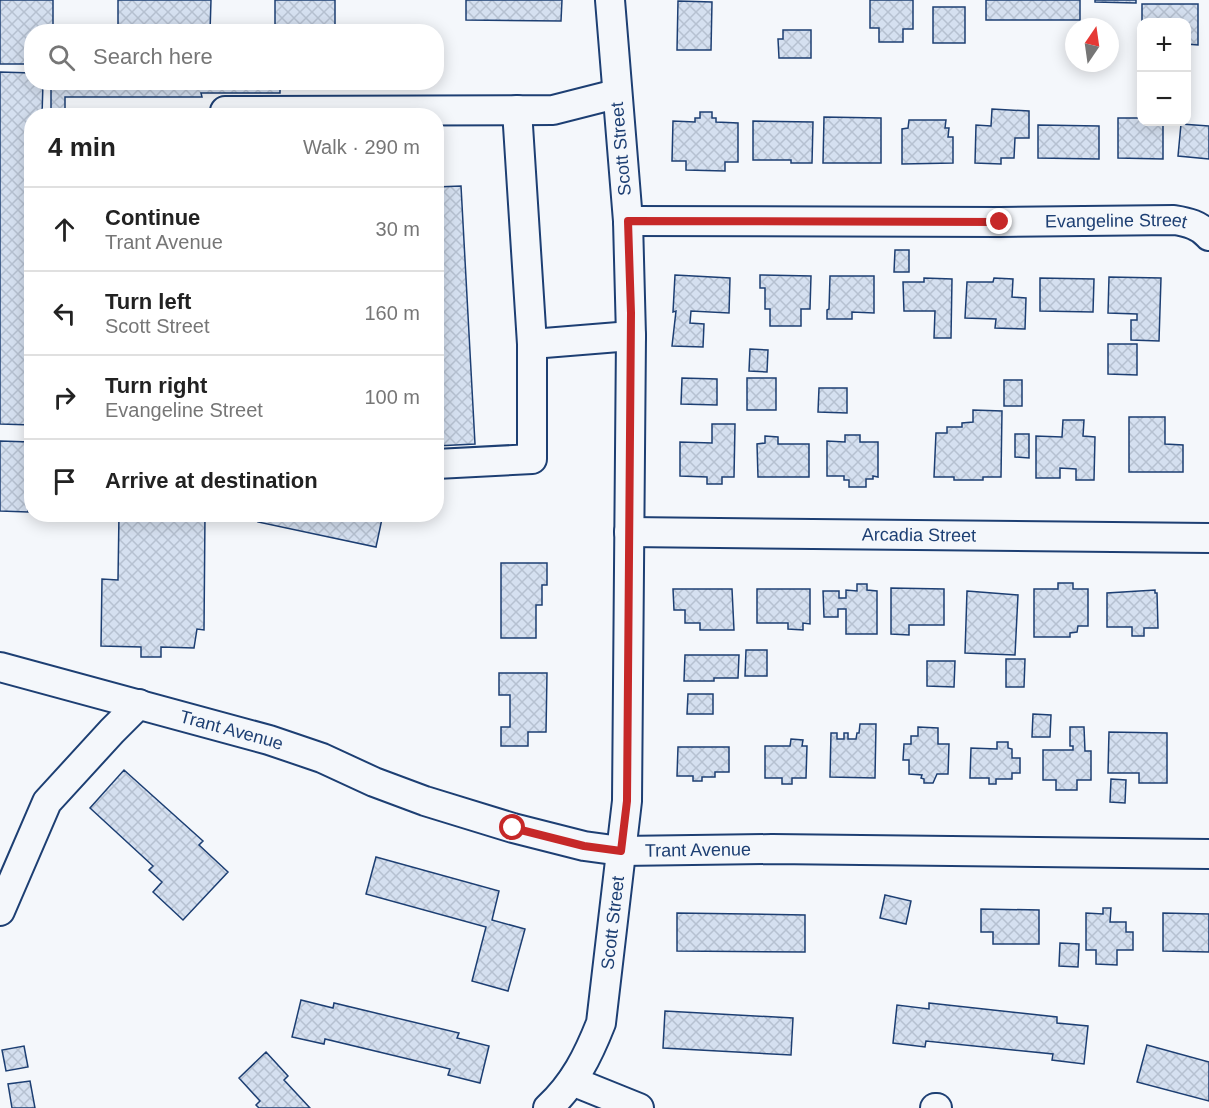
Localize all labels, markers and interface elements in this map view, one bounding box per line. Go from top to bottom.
north arrow [1065,18,1119,72]
map controls [1137,18,1191,126]
button: + [1137,18,1191,72]
search box [24,24,444,90]
icon: search [45,41,78,74]
text: Search here [93,44,213,69]
button: − [1137,72,1191,126]
street label: Scott Street [607,101,635,197]
text: 4 min [48,132,116,162]
text: Walk · 290 m [303,136,420,158]
text: Continue [105,205,200,230]
route end [986,208,1012,234]
street label: Evangeline Street [1045,210,1189,232]
icon: ahead [48,213,81,246]
text: 30 m [376,218,420,240]
text: Trant Avenue [105,231,223,253]
text: Turn left [105,289,191,314]
icon: left [48,297,81,330]
text: 160 m [364,302,420,324]
text: Scott Street [105,315,210,337]
text: Turn right [105,373,207,398]
icon: right [48,381,81,414]
text: 100 m [364,386,420,408]
text: Evangeline Street [105,399,263,421]
icon: arrive [48,465,81,498]
text: Arrive at destination [105,468,318,493]
street label: Arcadia Street [862,524,976,546]
street label: Trant Avenue [178,706,286,754]
route start [499,814,525,840]
street label: Trant Avenue [645,839,751,861]
street label: Scott Street [597,875,628,971]

